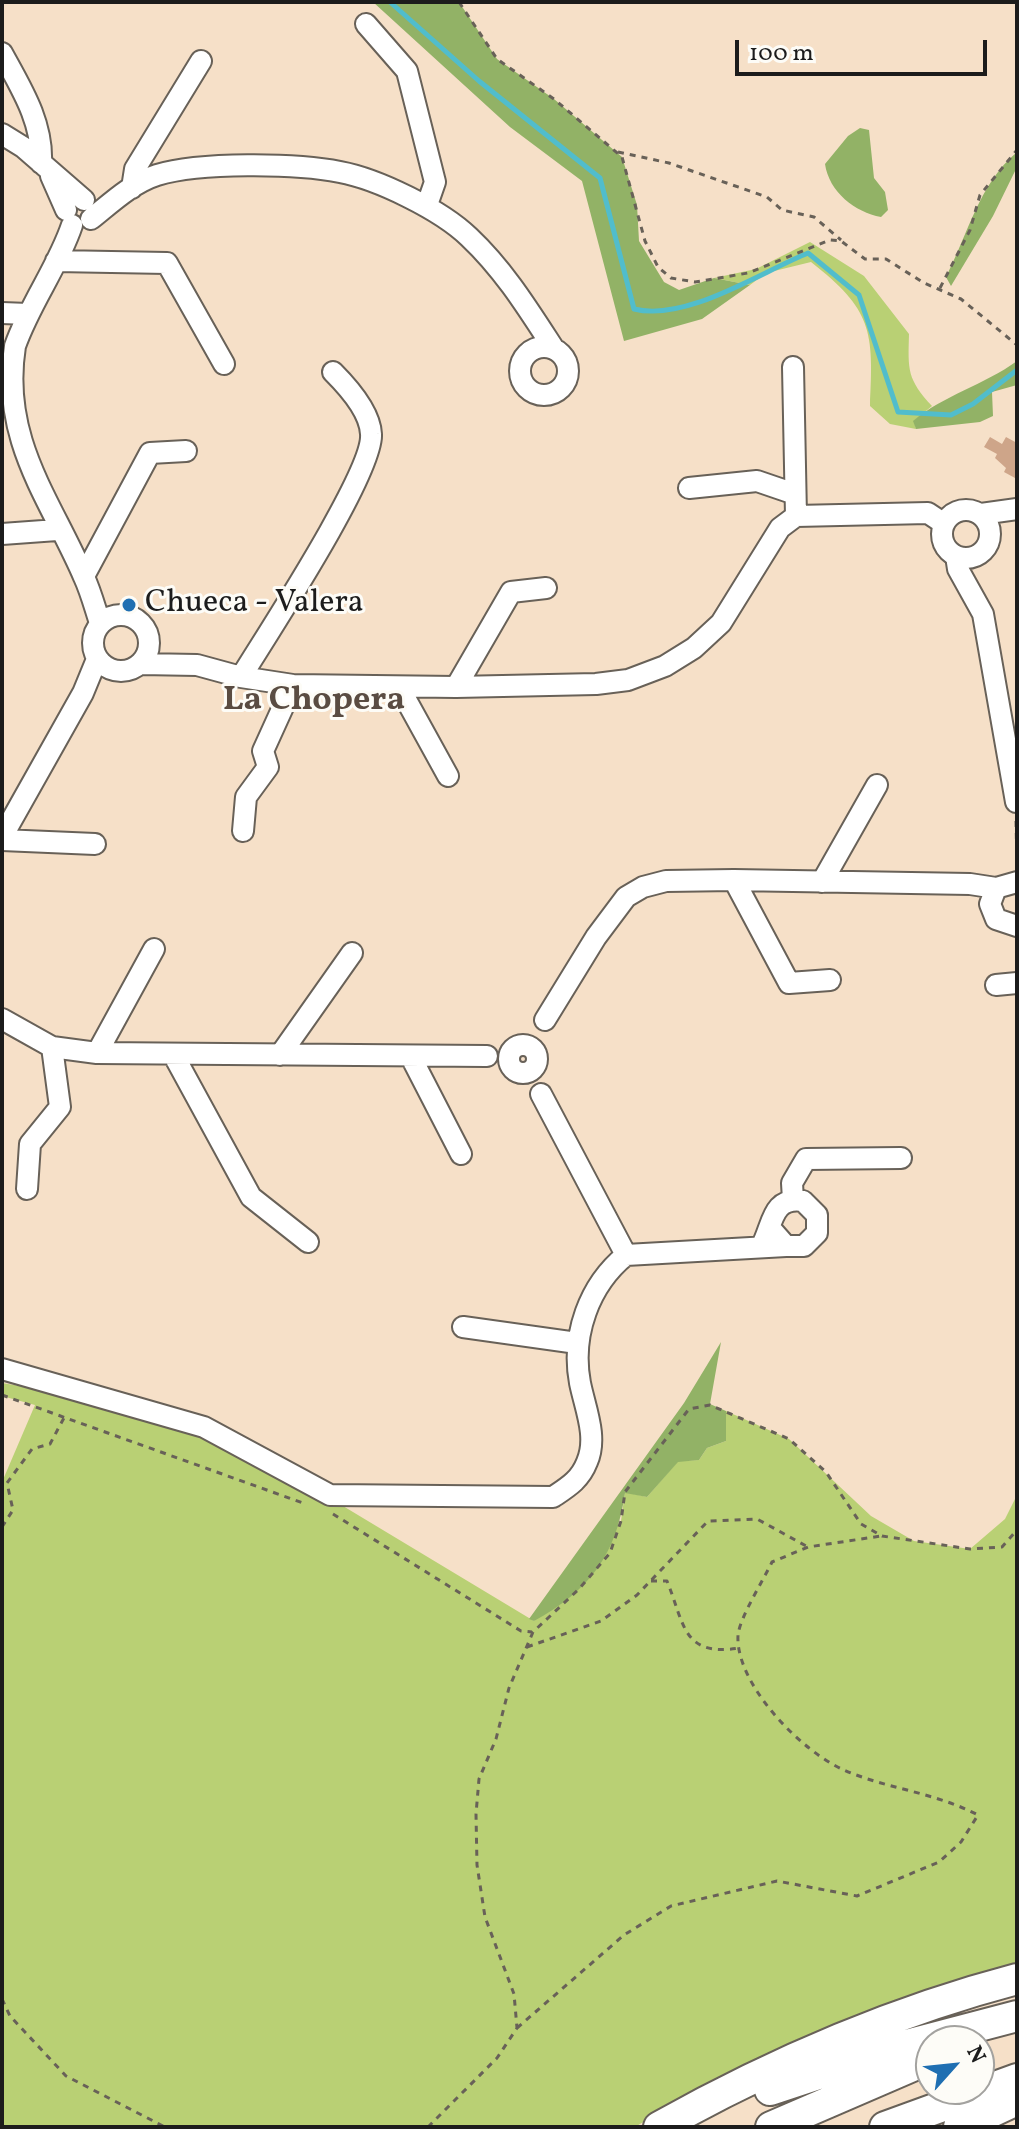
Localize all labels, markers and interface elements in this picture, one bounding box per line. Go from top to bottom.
scale bar [739,24,991,74]
text: 100 m [749,37,814,71]
place label: Chueca - Valera [145,586,364,624]
marker: Chueca - Valera [120,596,138,614]
district label: La Chopera [223,683,405,723]
north arrow [915,2025,995,2105]
text: N [958,2041,992,2069]

